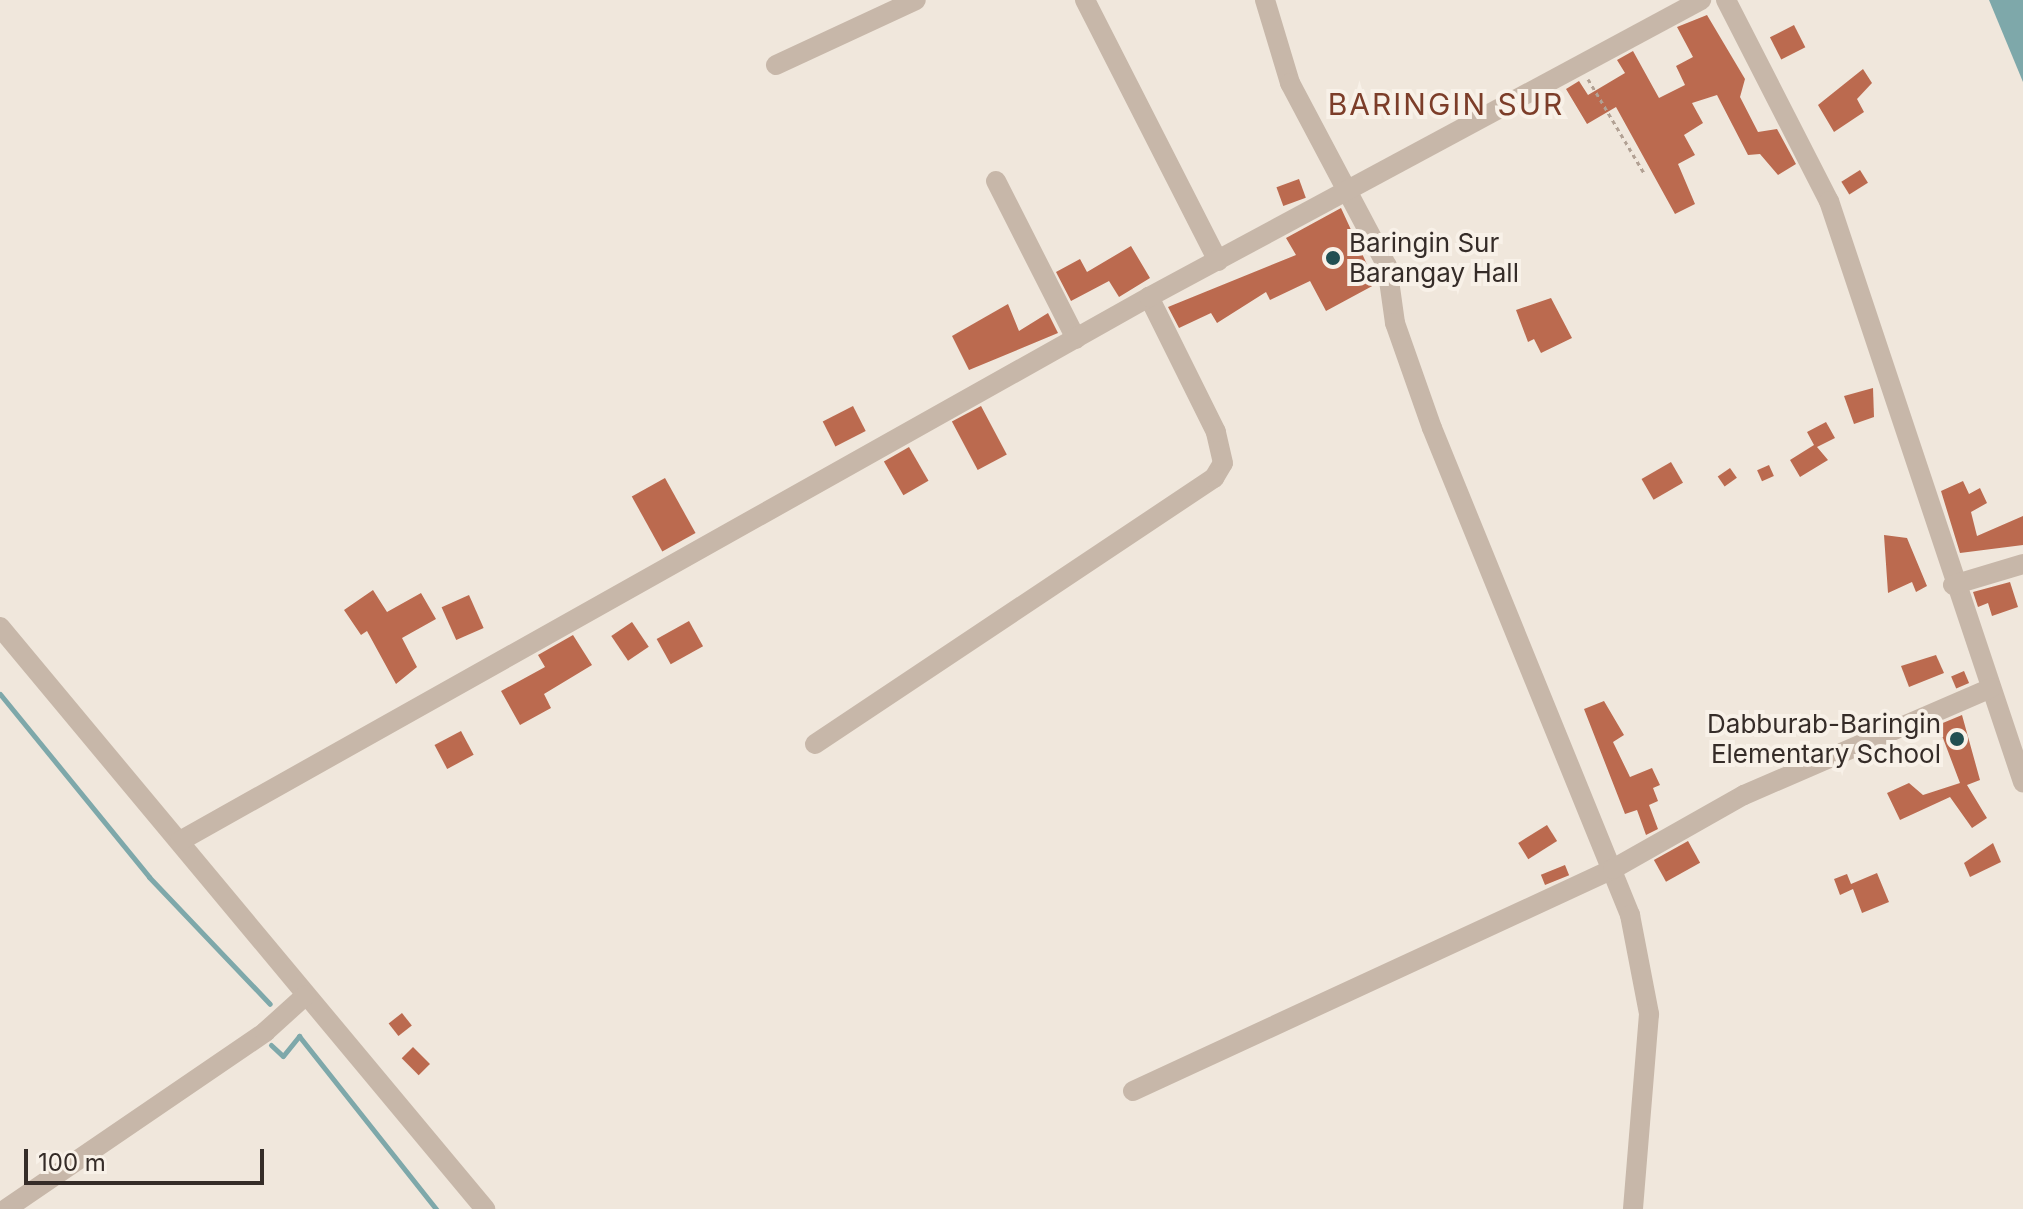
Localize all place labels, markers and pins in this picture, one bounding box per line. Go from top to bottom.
place label: Baringin Sur Barangay Hall [1349,227,1519,288]
marker: Baringin Sur Barangay Hall [1324,249,1342,267]
place label: Dabburab-Baringin Elementary School [1707,708,1941,770]
marker: Dabburab-Baringin Elementary School [1948,730,1966,748]

